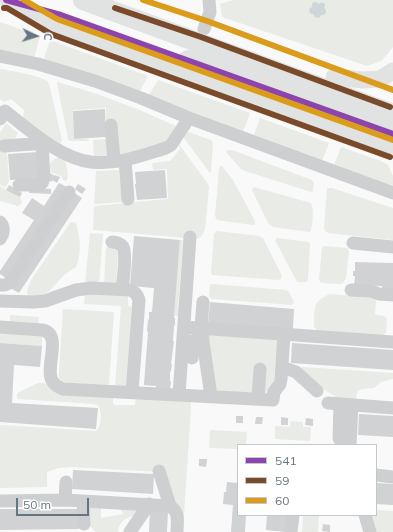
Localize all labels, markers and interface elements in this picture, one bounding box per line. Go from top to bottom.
north arrow [16,16,56,56]
text: С [41,33,55,41]
legend [237,444,377,516]
text: 541 [275,453,297,468]
text: 59 [275,473,289,488]
scale bar [18,490,91,516]
text: 60 [275,493,289,508]
text: 50 m [23,497,51,512]

